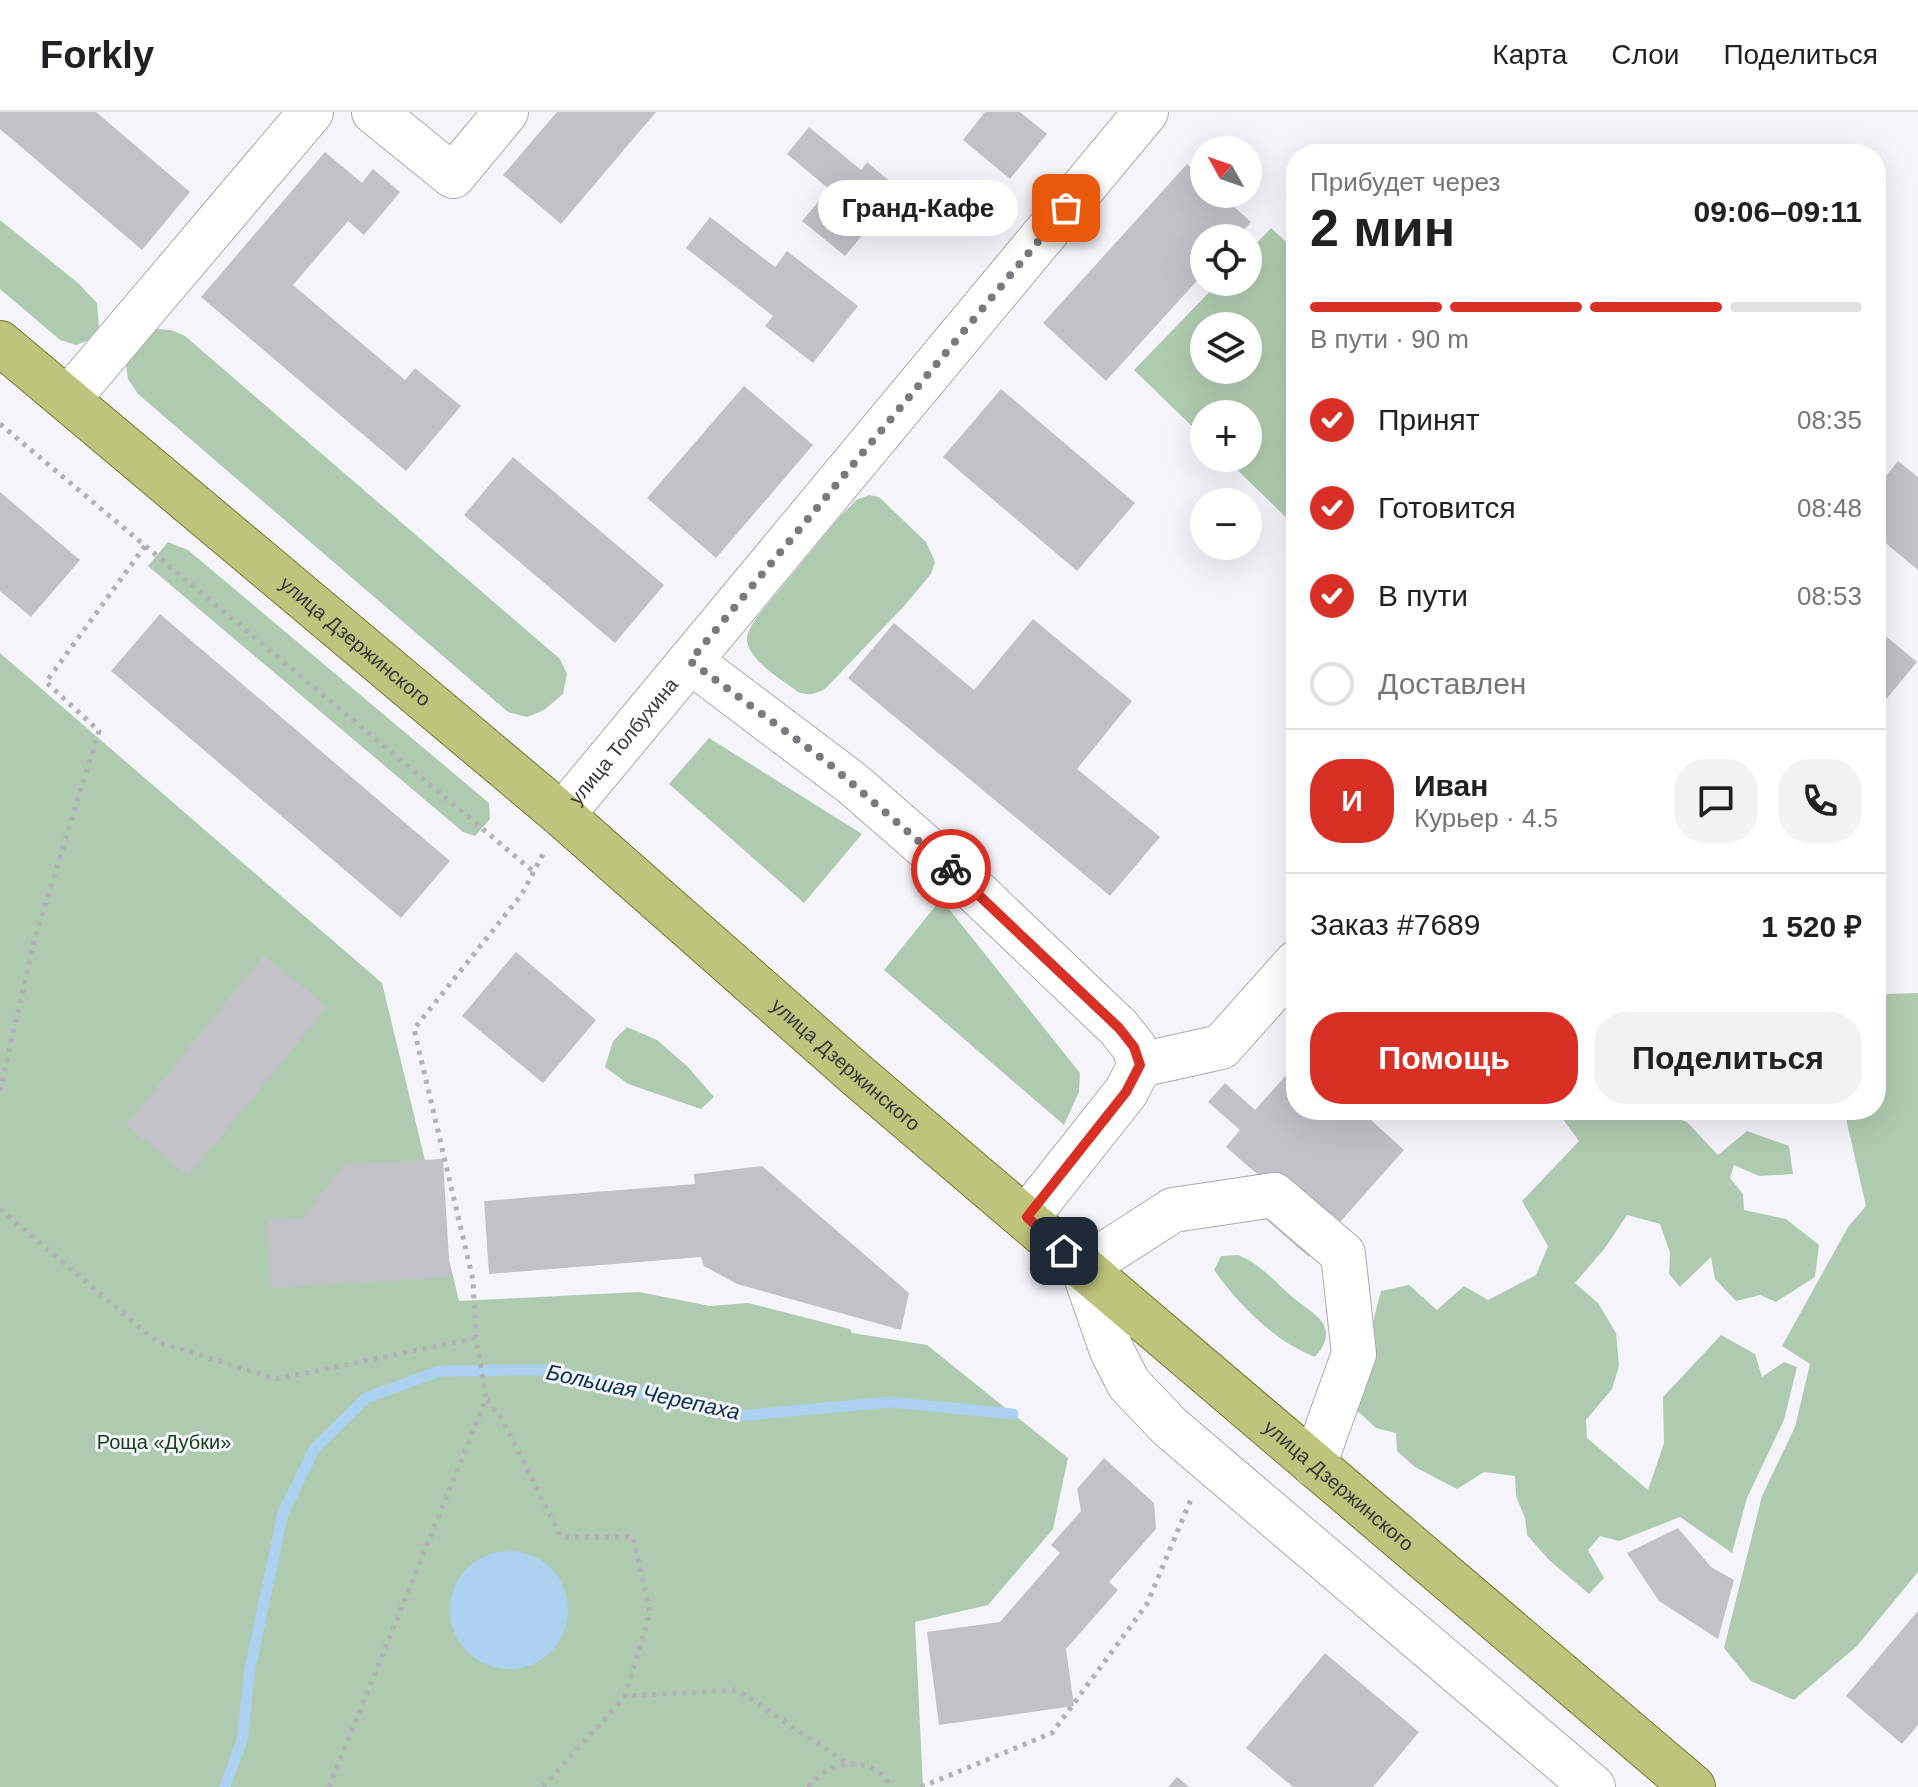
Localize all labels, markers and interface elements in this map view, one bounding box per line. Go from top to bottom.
text: Forkly [40,34,154,76]
text: Карта [1492,39,1567,70]
text: Слои [1611,39,1679,70]
text: Поделиться [1723,39,1878,70]
north arrow [1190,136,1262,208]
map controls [1190,136,1262,560]
text: Прибудет через [1310,167,1500,197]
pin [1032,174,1100,242]
callout: Гранд-Кафе [818,180,1018,236]
icon: bag [1044,186,1088,230]
text: Гранд-Кафе [842,193,994,223]
text: 09:06–09:11 [1694,195,1862,228]
text: 2 мин [1310,199,1455,257]
button: locate [1190,224,1262,296]
button: layers [1190,312,1262,384]
text: В пути · 90 m [1310,324,1469,354]
icon: check [1310,398,1354,442]
button: + [1190,400,1262,472]
text: Принят [1378,403,1480,436]
text: 08:35 [1797,405,1862,435]
icon: check [1310,486,1354,530]
button: − [1190,488,1262,560]
text: Готовится [1378,491,1516,524]
text: 08:48 [1797,493,1862,523]
street label: улица Дзержинского [276,572,435,711]
icon: check [1310,574,1354,618]
text: В пути [1378,579,1468,612]
text: 08:53 [1797,581,1862,611]
text: Доставлен [1378,667,1526,700]
street label: улица Толбухина [564,673,683,809]
button: chat [1674,759,1758,843]
button: phone [1778,759,1862,843]
text: Иван [1414,769,1488,802]
text: И [1341,784,1363,817]
text: Курьер · 4.5 [1414,803,1558,833]
courier [911,829,991,909]
icon: bike [929,847,973,891]
text: Заказ #7689 [1310,908,1480,941]
text: 1 520 ₽ [1761,910,1862,943]
street label: улица Дзержинского [767,994,925,1135]
button: Помощь [1310,1012,1578,1104]
button: Поделиться [1594,1012,1862,1104]
pin [1030,1217,1098,1285]
icon: home [1042,1229,1086,1273]
water label: Большая Черепаха [544,1359,742,1425]
street label: улица Дзержинского [1259,1416,1418,1555]
park label: Роща «Дубки» [97,1431,231,1453]

